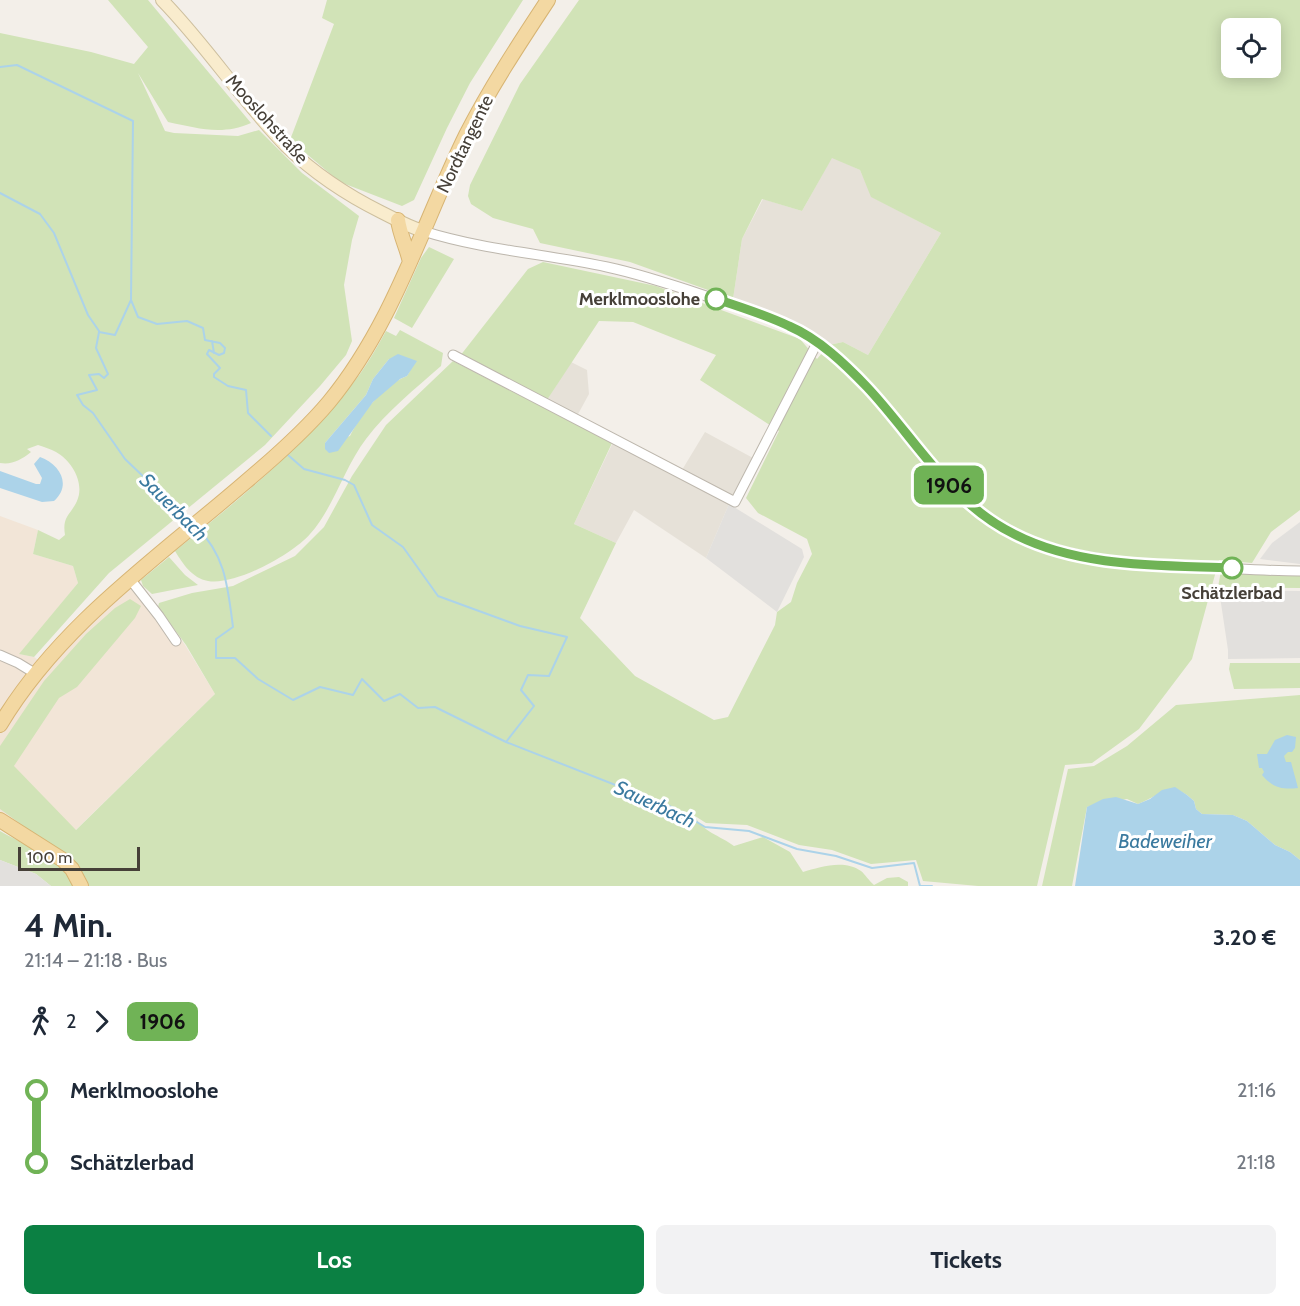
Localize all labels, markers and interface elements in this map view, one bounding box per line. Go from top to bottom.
map controls [1221,18,1281,78]
button: locate [1221,18,1281,78]
street label: Mooslohstraße [221,70,313,168]
street label: Nordtangente [432,92,498,196]
place label: Merklmooslohe [579,288,700,310]
marker: Merklmooslohe [705,288,727,310]
line badge: 1906 [907,466,991,504]
water label: Sauerbach [135,468,213,546]
text: 1906 [926,473,972,498]
marker: Schätzlerbad [1221,557,1243,579]
place label: Schätzlerbad [1181,582,1283,604]
water label: Sauerbach [611,775,699,833]
water label: Badeweiher [1118,829,1213,853]
scale bar [18,844,140,872]
text: 100 m [27,848,72,867]
text: 4 Min. [24,905,113,945]
text: 3.20 € [1213,924,1276,951]
text: 21:14 – 21:18 · Bus [24,948,167,972]
icon: walk [24,1005,57,1038]
icon: forward [85,1005,118,1038]
text: 2 [66,1009,76,1033]
text: 1906 [139,1009,186,1034]
text: Merklmooslohe [70,1077,218,1104]
text: 21:16 [1237,1078,1276,1102]
text: Schätzlerbad [70,1149,194,1176]
text: 21:18 [1236,1150,1276,1174]
button: Los [24,1225,644,1294]
button: Tickets [656,1225,1276,1294]

